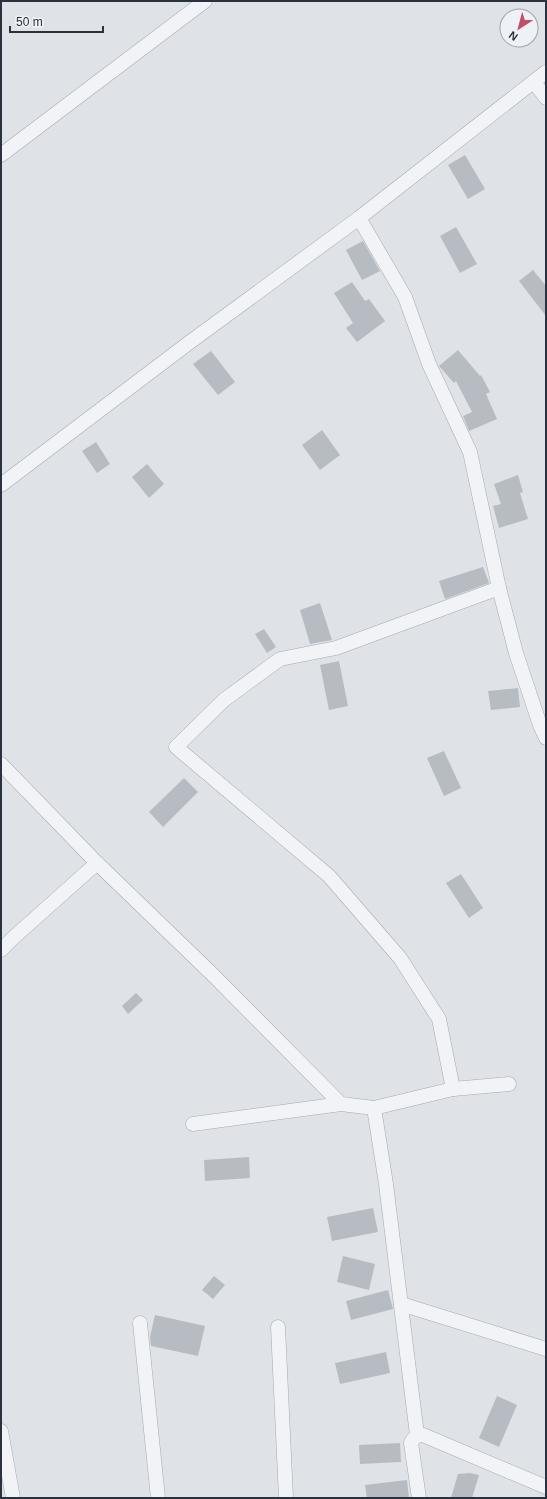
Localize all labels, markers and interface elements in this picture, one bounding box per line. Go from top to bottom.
scale bar [10,8,103,34]
north arrow [499,8,539,48]
text: 50 m [16,15,43,29]
text: N [506,29,520,43]

